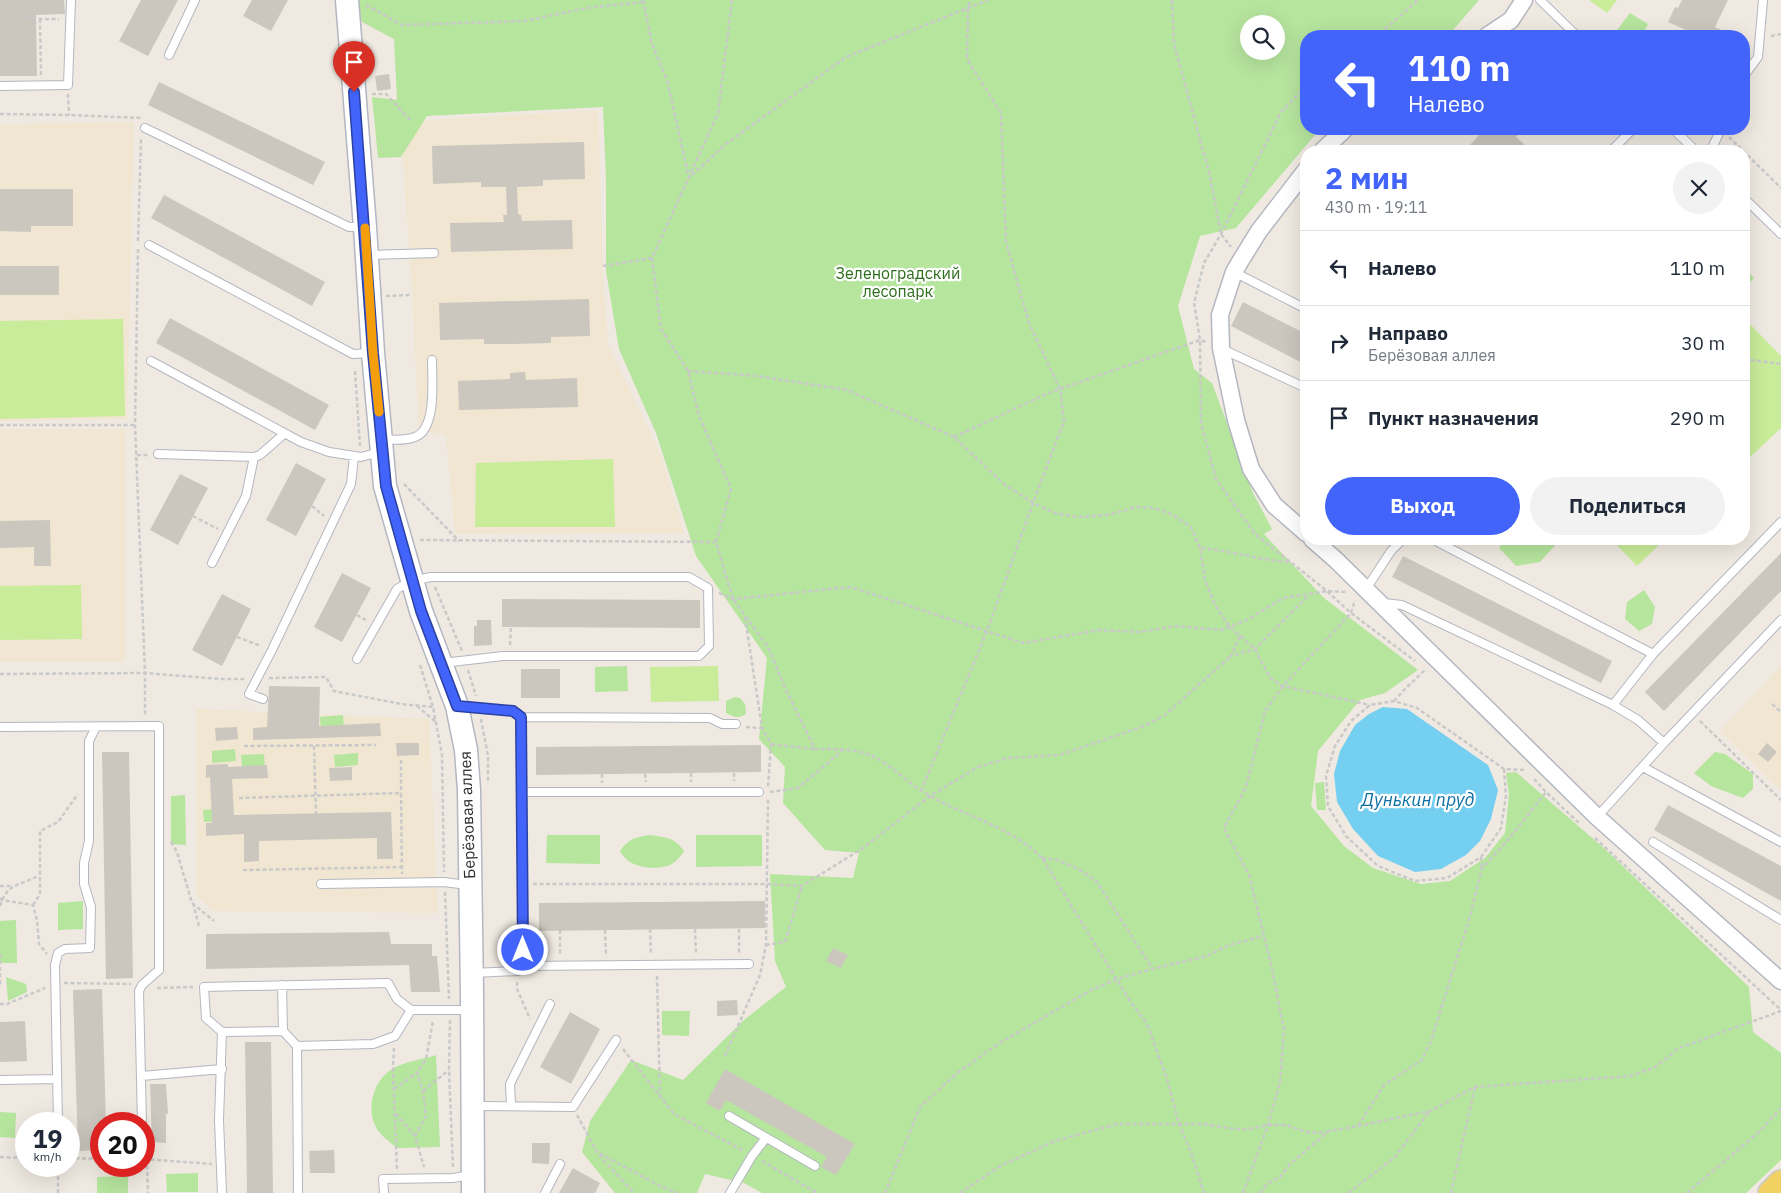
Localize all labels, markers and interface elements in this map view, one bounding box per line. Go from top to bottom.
map controls [1240,15,1285,60]
button: search [1240,15,1285,60]
pin [333,41,375,92]
text: 110 m [1408,45,1511,91]
icon: arrive [340,48,368,76]
icon: left [1325,50,1390,115]
text: Налево [1408,89,1485,118]
text: 2 мин [1325,158,1409,197]
button: close [1673,162,1725,214]
text: 430 m · 19:11 [1325,197,1427,217]
icon: left [1325,254,1353,282]
text: Налево [1368,256,1437,280]
text: 110 m [1670,256,1725,280]
park label: Зеленоградский лесопарк [836,263,960,301]
text: Направо [1368,321,1448,345]
icon: right [1325,329,1353,357]
text: 30 m [1681,331,1725,355]
text: Берёзовая аллея [1368,345,1496,365]
icon: arrive [1325,404,1353,432]
text: Пункт назначения [1368,406,1539,430]
text: 290 m [1670,406,1725,430]
button: Выход [1325,477,1520,535]
button: Поделиться [1530,477,1725,535]
street label: Берёзовая аллея [455,751,479,879]
water label: Дунькин пруд [1360,788,1474,811]
position arrow [496,923,548,975]
speed limit sign: 20 [90,1112,155,1177]
text: 19 [32,1122,63,1155]
text: km/h [33,1149,62,1164]

